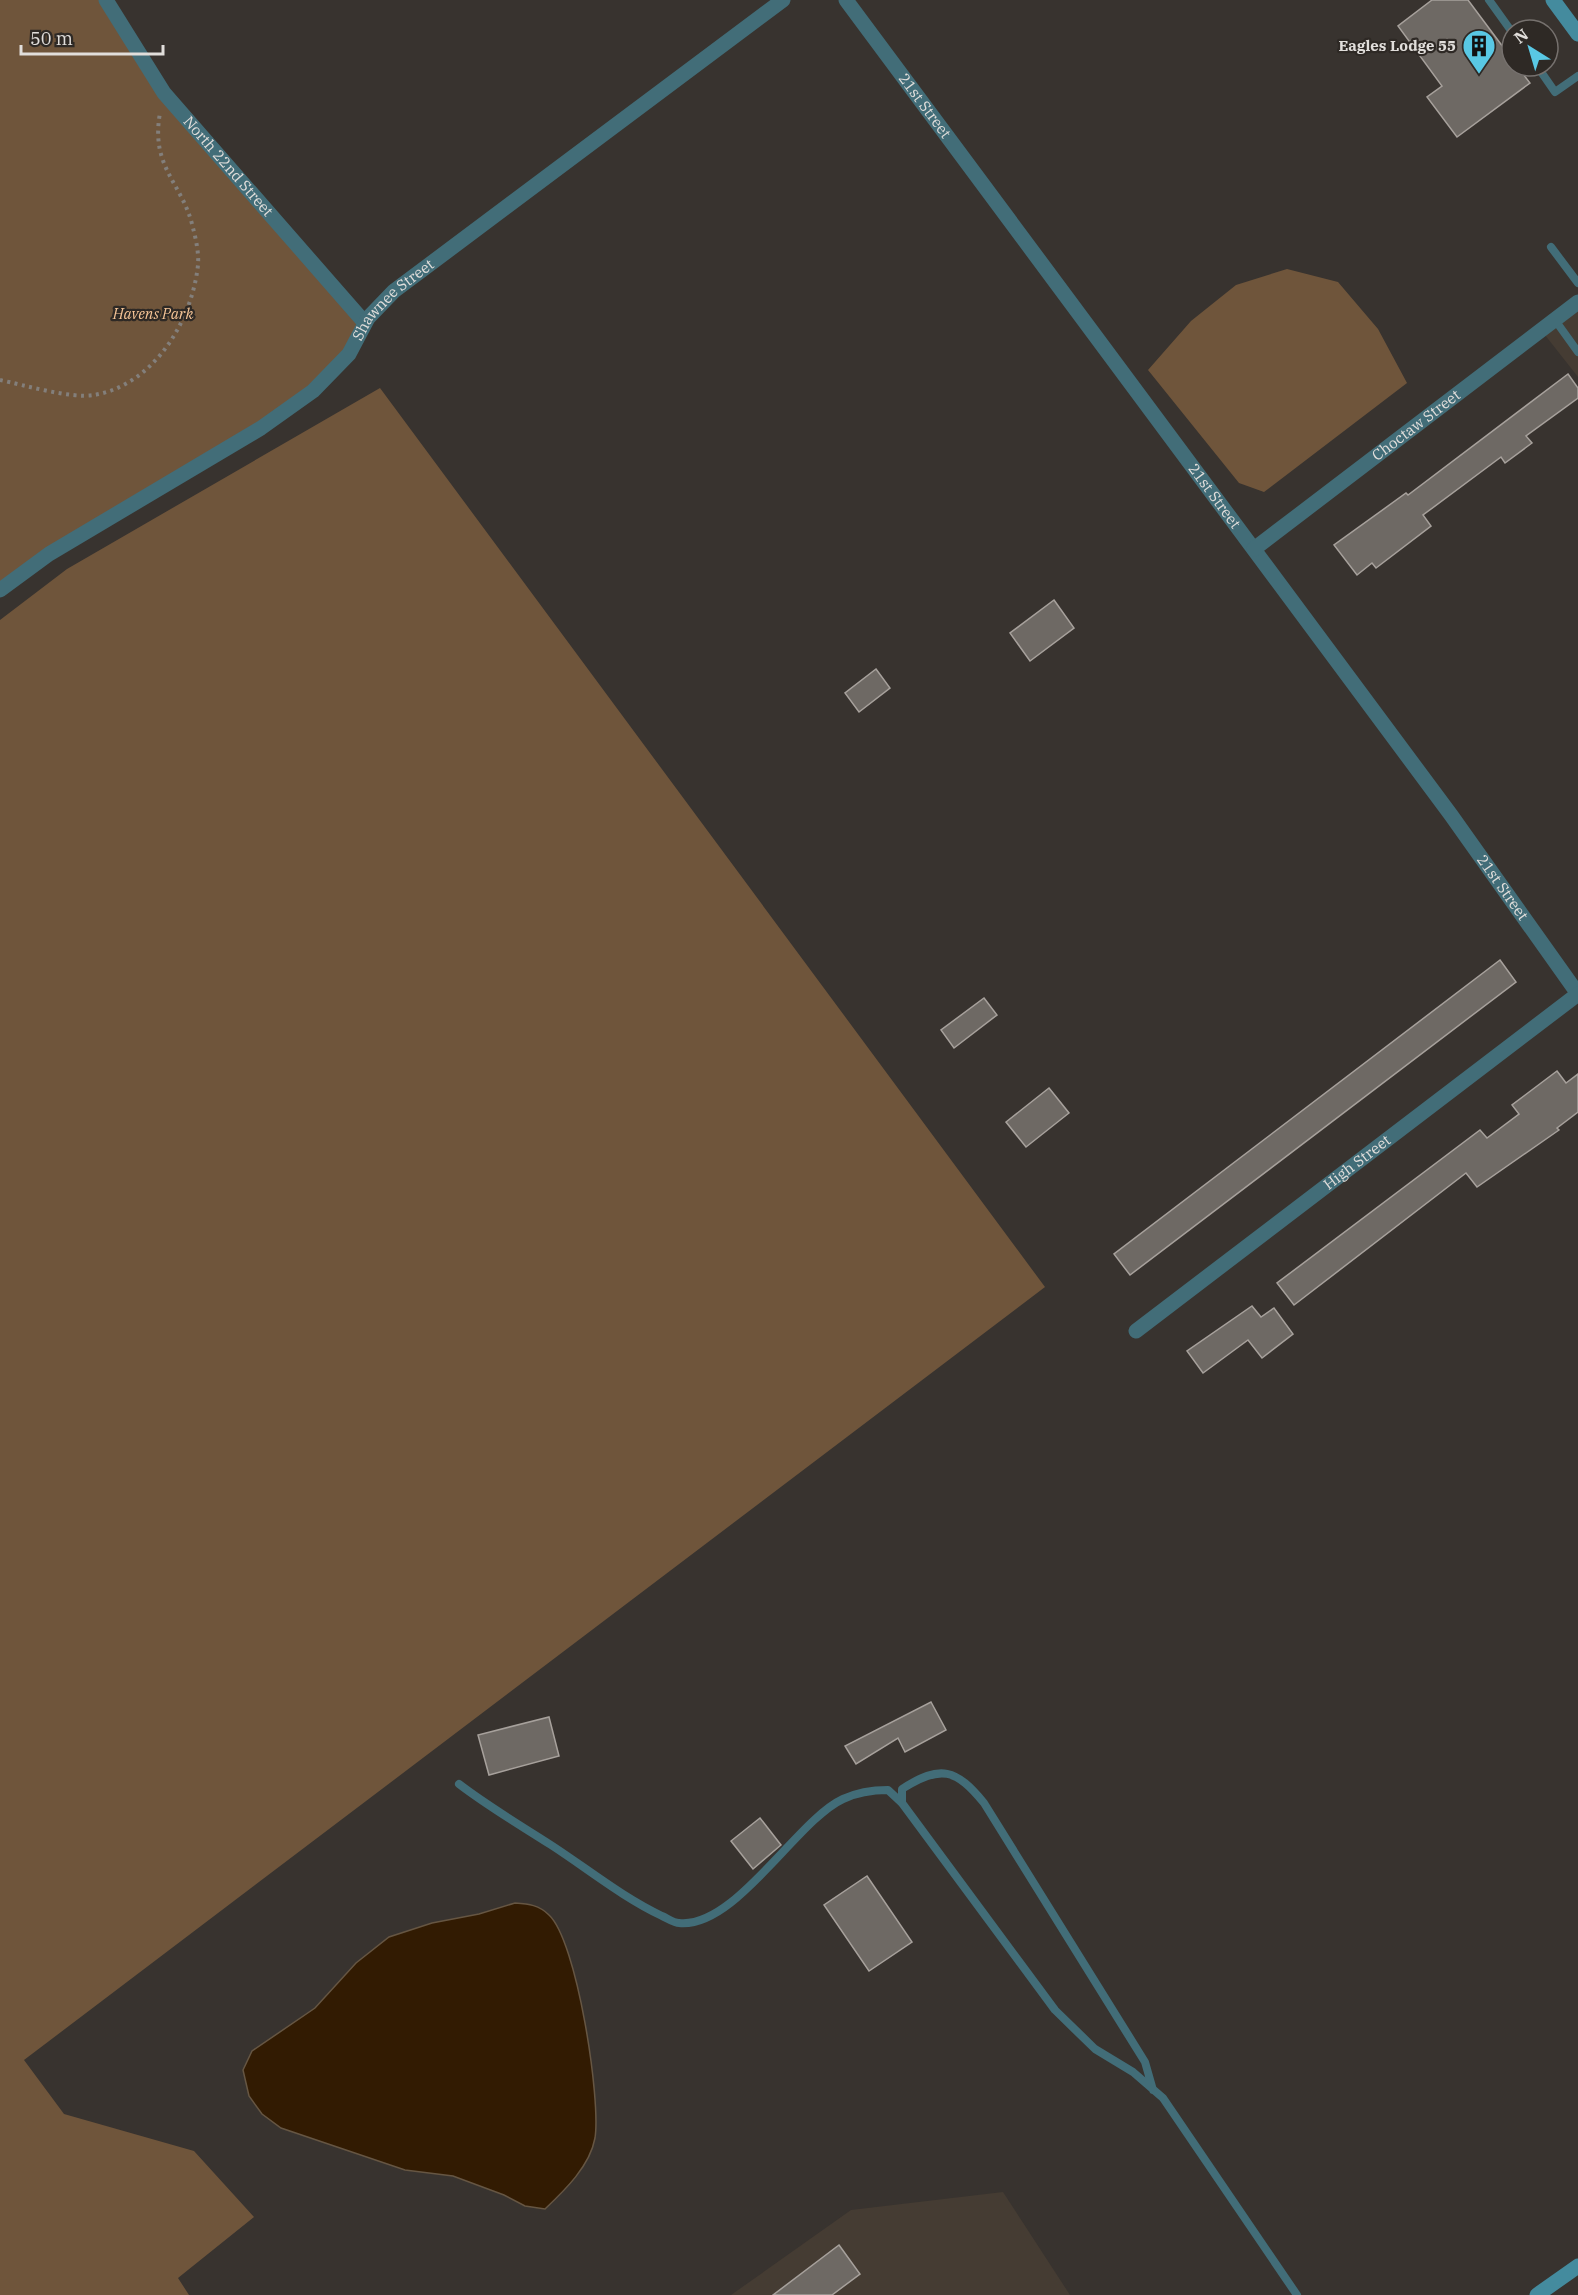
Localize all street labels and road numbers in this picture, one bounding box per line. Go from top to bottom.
street label: 21st Street [895,69,955,142]
street label: North 22nd Street [179,112,278,220]
street label: Shawnee Street [348,254,437,344]
street label: Choctaw Street [1368,385,1464,465]
street label: 21st Street [1184,460,1245,532]
street label: 21st Street [1473,851,1533,924]
street label: High Street [1319,1130,1394,1194]

